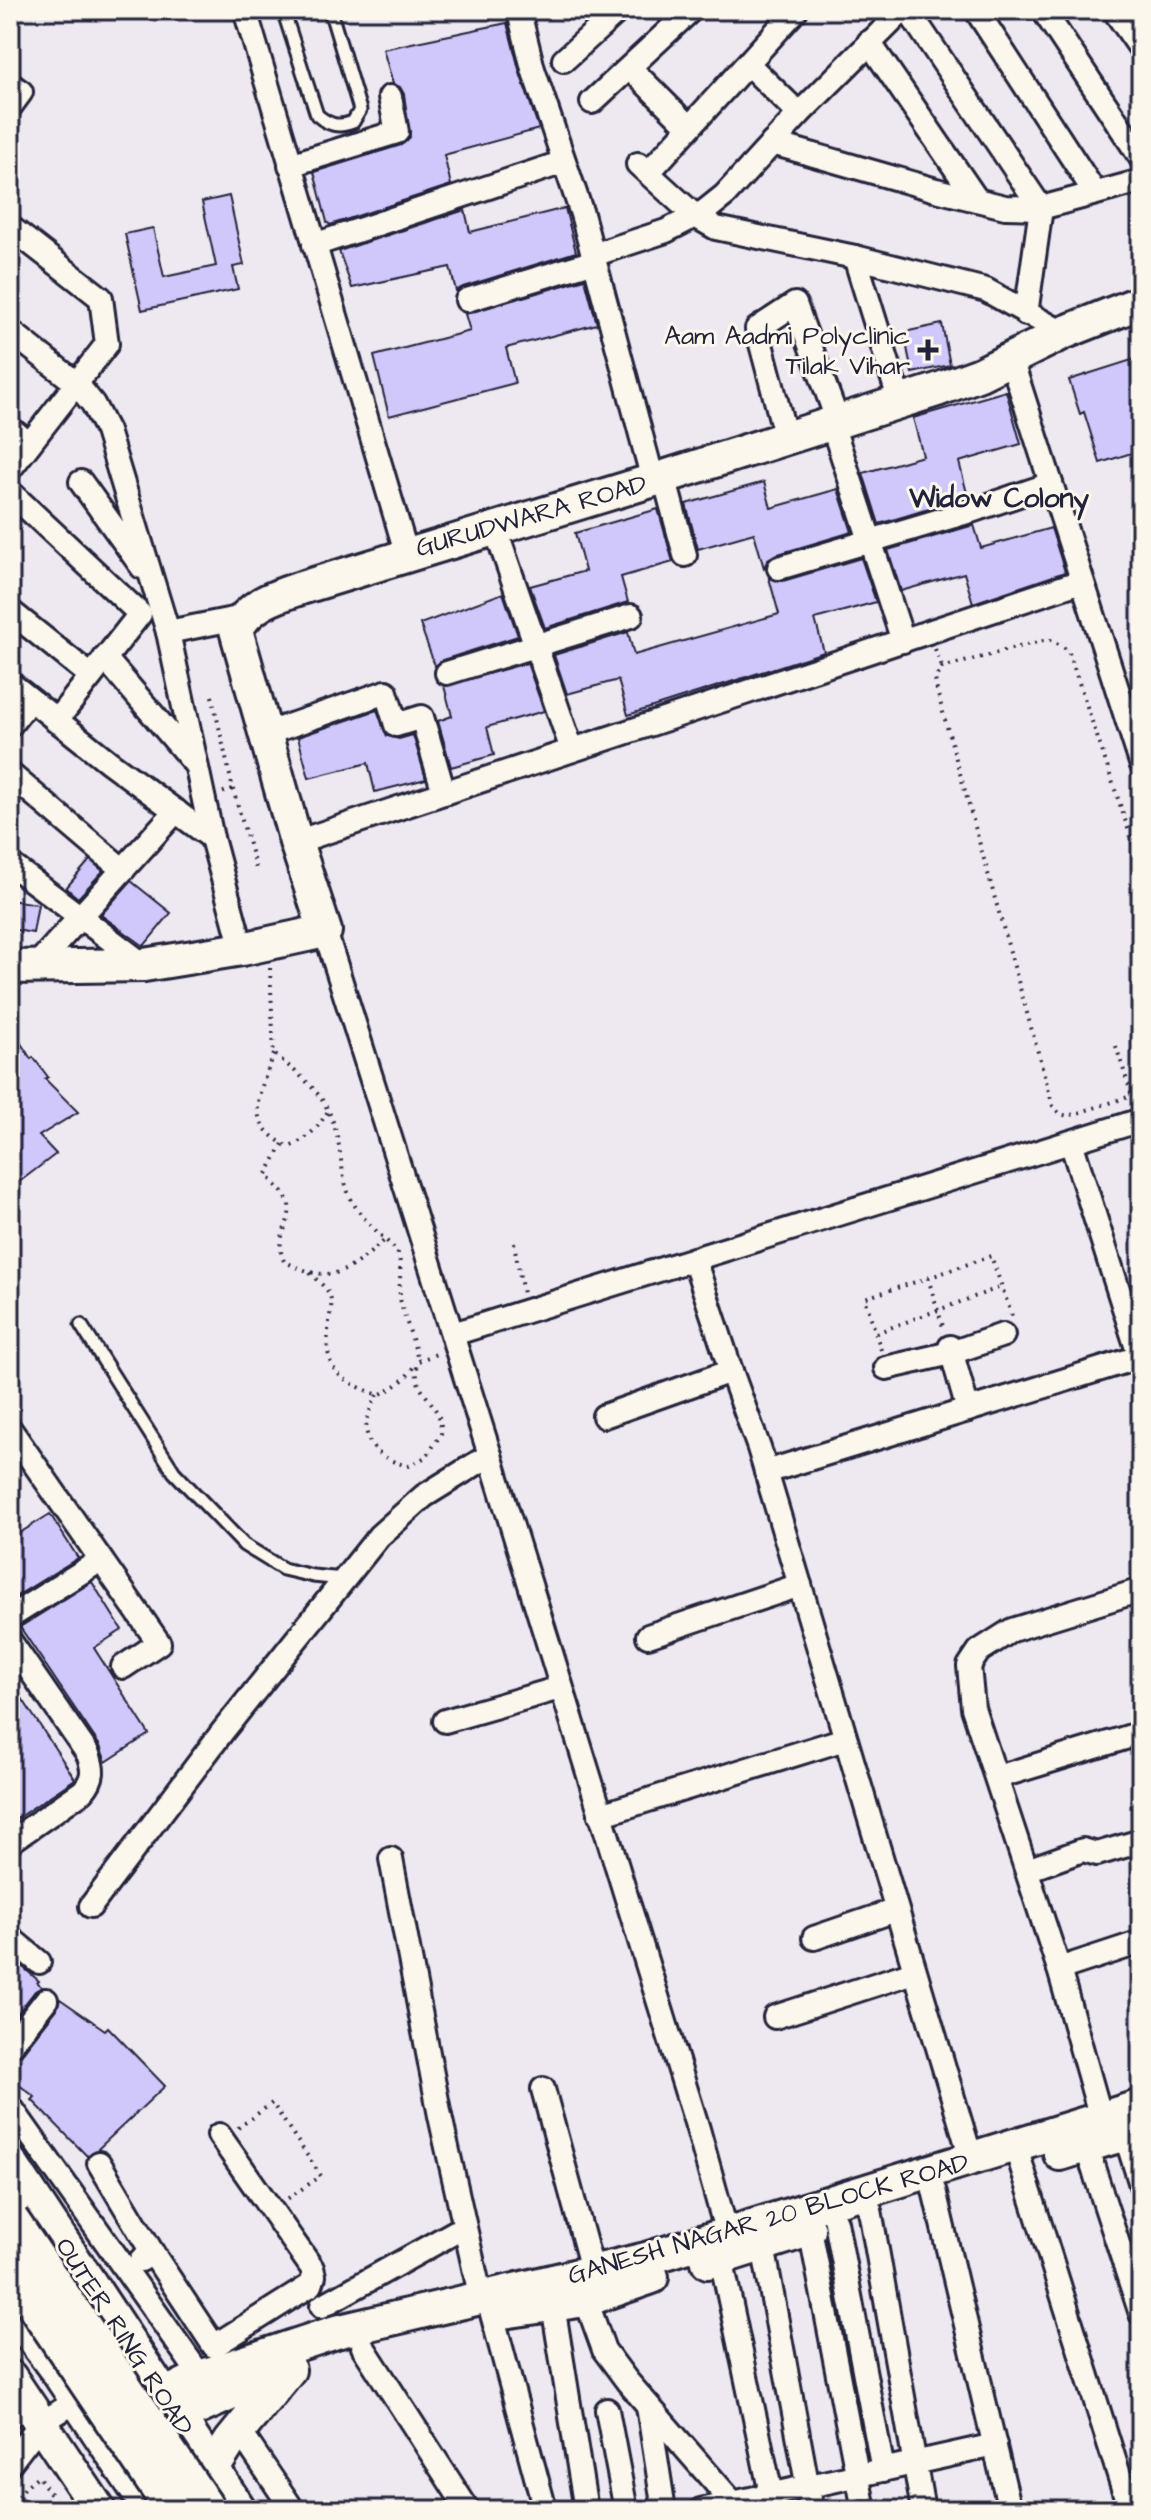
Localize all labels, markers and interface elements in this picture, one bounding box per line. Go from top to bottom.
place label: Aam Aadmi Polyclinic Tilak Vihar [664,318,910,384]
marker: Aam Aadmi Polyclinic Tilak Vihar [917,339,939,361]
street label: GURUDWARA ROAD [412,466,651,566]
district label: Widow Colony [908,479,1089,521]
street label: GANESH NAGAR 20 BLOCK ROAD [564,2144,973,2294]
street label: OUTER RING ROAD [47,2231,202,2443]

